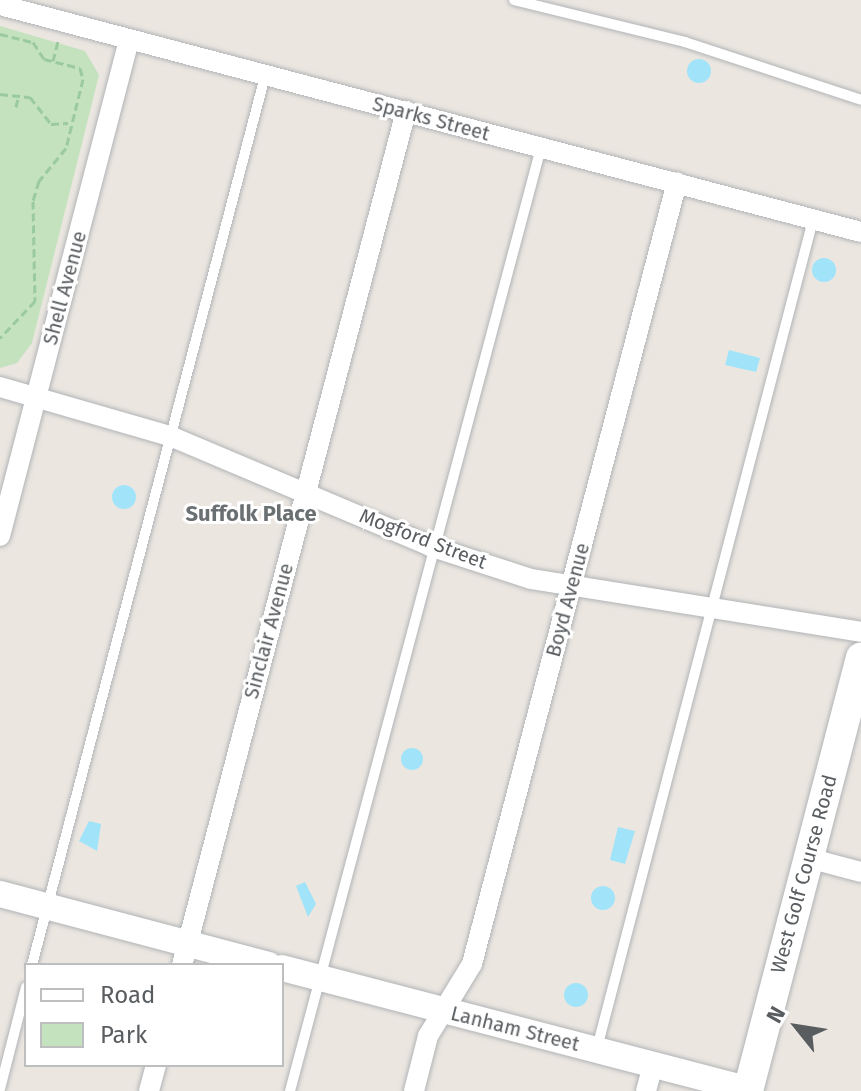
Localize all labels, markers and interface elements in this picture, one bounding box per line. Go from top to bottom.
street label: Sparks Street [370,92,492,146]
street label: Shell Avenue [38,228,92,348]
district label: Suffolk Place [185,501,317,527]
street label: Mogford Street [356,504,490,574]
street label: Boyd Avenue [541,540,595,660]
street label: Sinclair Avenue [239,561,299,701]
street label: West Golf Course Road [766,772,842,976]
legend [24,963,284,1067]
text: Road [100,981,155,1009]
north arrow [757,987,837,1067]
street label: Lanham Street [448,1001,582,1057]
text: N [760,1002,791,1028]
text: Park [100,1021,147,1049]

